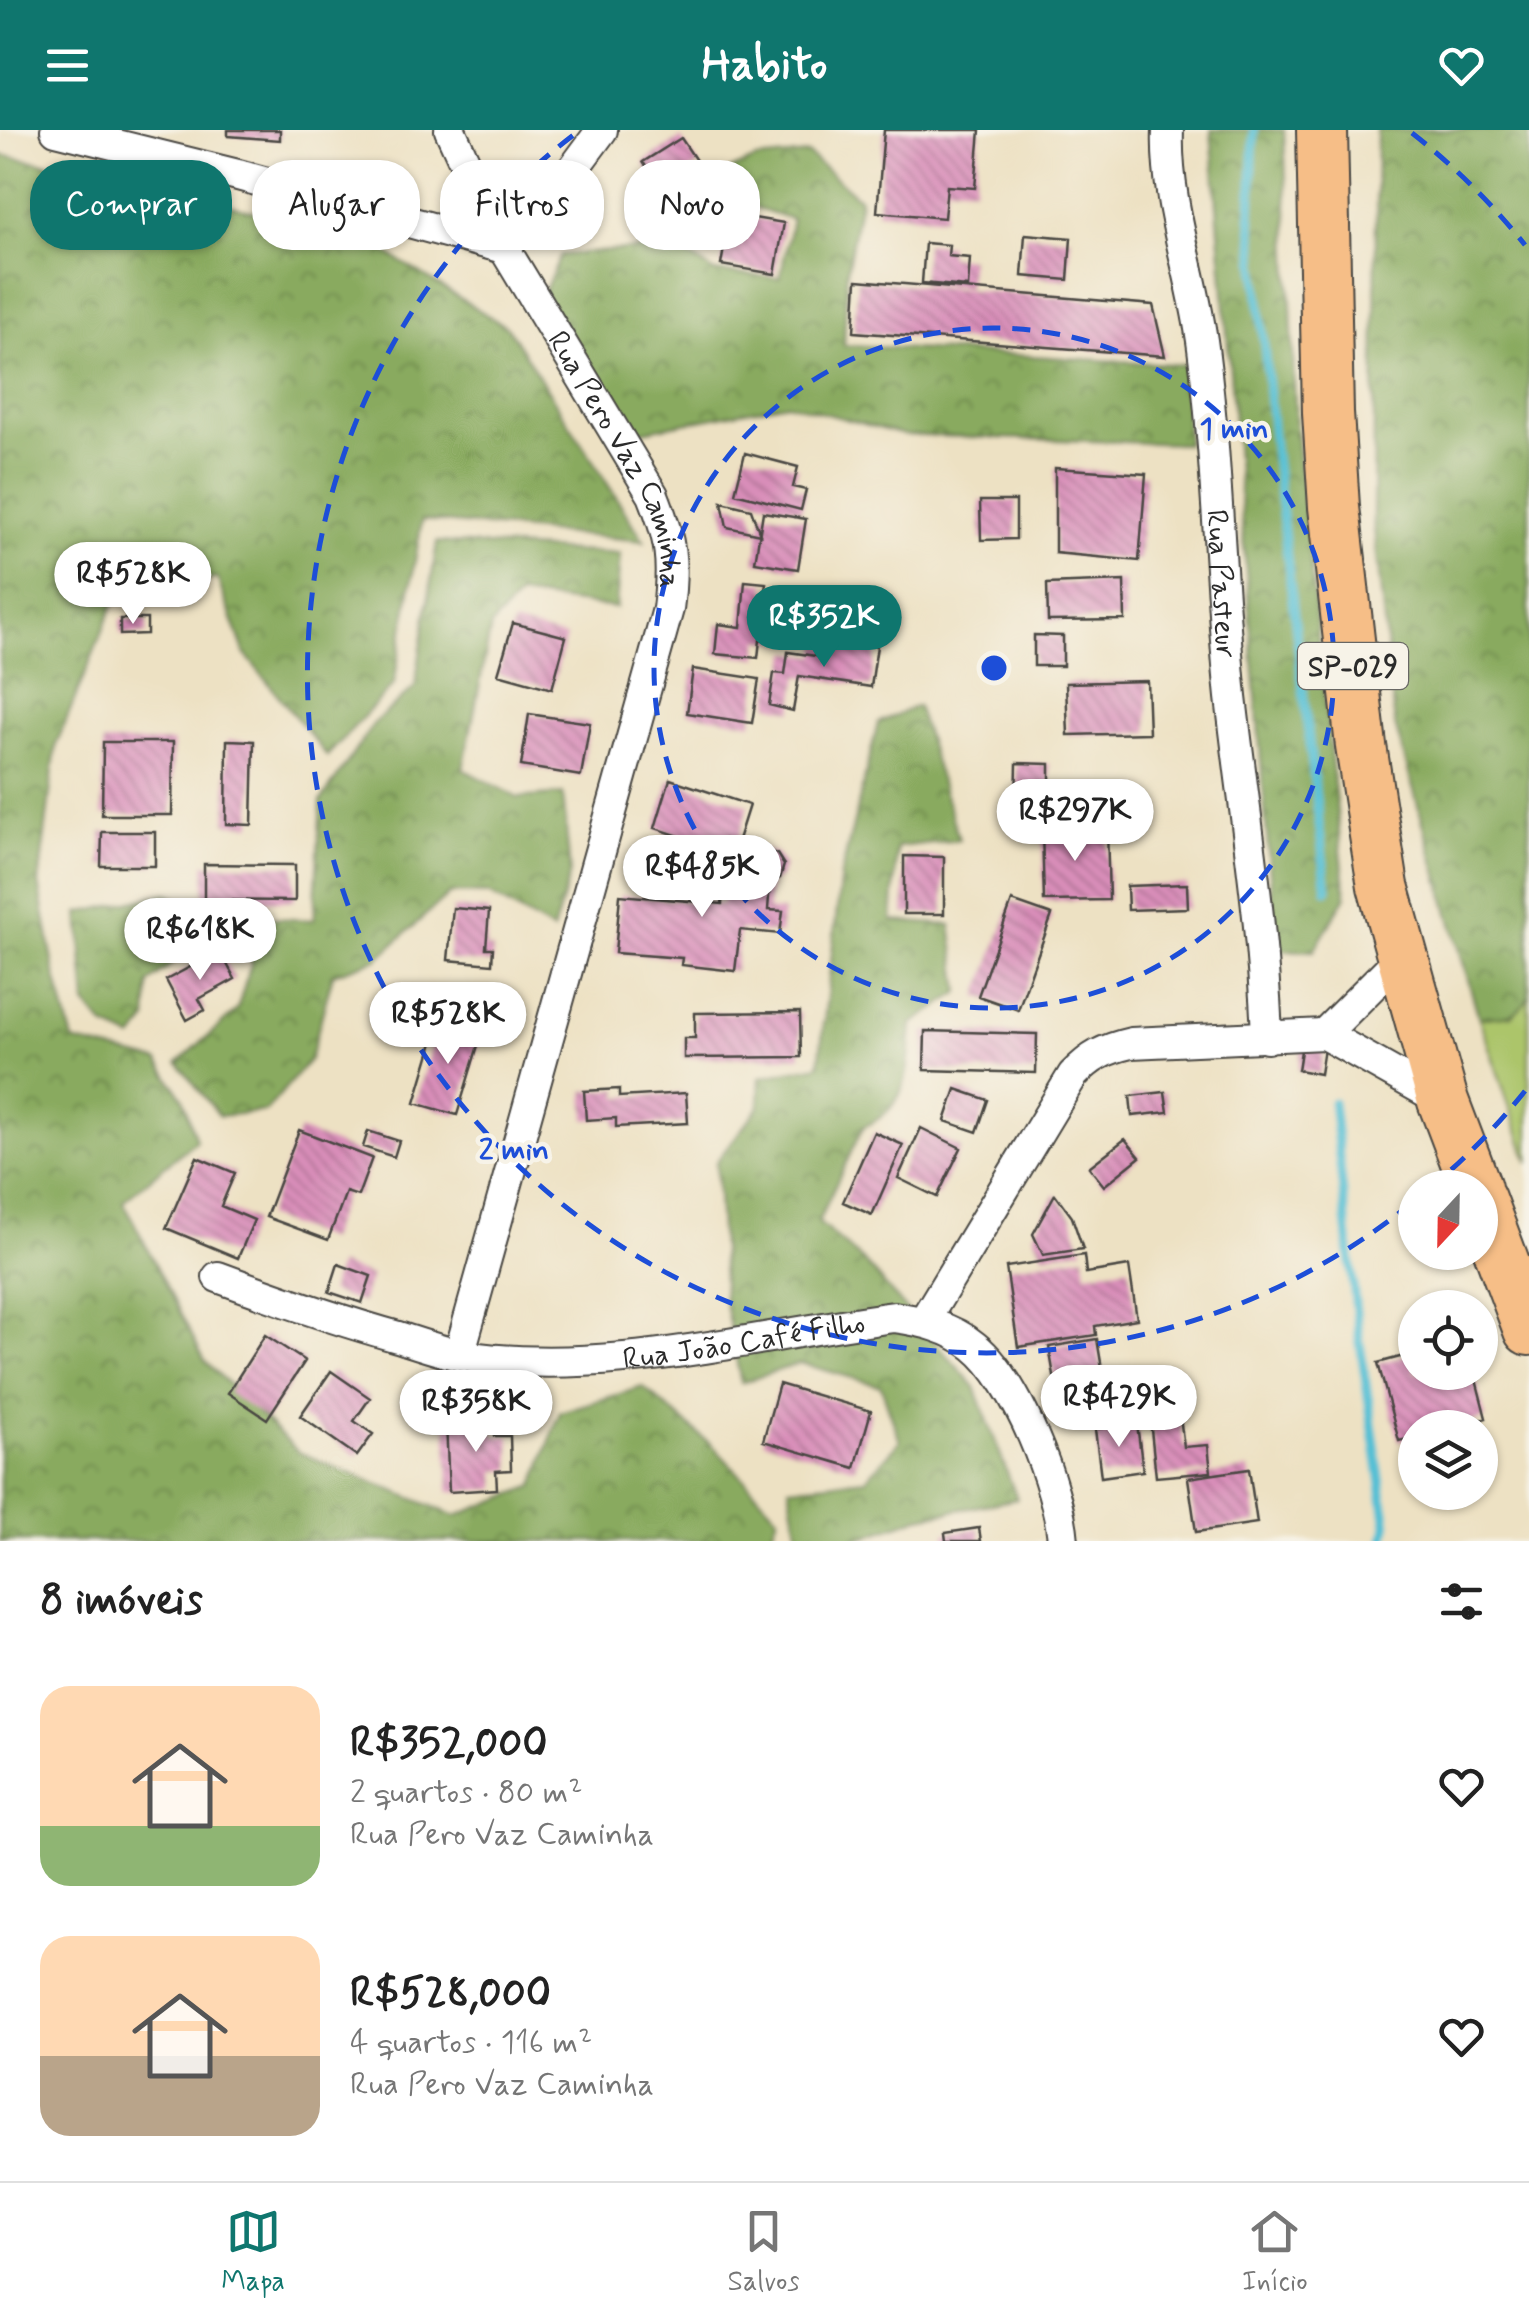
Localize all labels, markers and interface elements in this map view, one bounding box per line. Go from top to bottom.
text: Habito [702,36,827,95]
icon: menu [40,38,95,93]
icon: heart [1434,38,1489,93]
chip: Comprar [30,160,232,250]
chip: Alugar [252,160,420,250]
chip: Filtros [440,160,604,250]
chip: Novo [624,160,760,250]
street label: Rua Pero Vaz Caminha [537,324,689,589]
text: 1 min [1199,410,1269,449]
street label: Rua Pasteur [1196,508,1245,660]
pin: R$528K [52,542,214,627]
text: R$528K [76,553,190,595]
pin: R$352K [743,585,905,670]
text: R$352K [769,596,879,638]
road number: SP-029 [1298,643,1408,689]
centre of rings [976,650,1012,686]
pin: R$297K [994,779,1156,864]
text: R$297K [1019,790,1131,832]
pin: R$485K [621,835,783,920]
text: R$485K [645,846,759,888]
pin: R$618K [119,898,281,983]
text: R$618K [146,909,254,951]
pin: R$528K [367,982,529,1067]
text: R$528K [391,993,505,1035]
text: 2 min [479,1131,549,1170]
north arrow [1398,1170,1498,1270]
map controls [1398,1170,1498,1510]
button: locate [1398,1290,1498,1390]
street label: Rua João Café Filho [621,1303,868,1379]
pin: R$429K [1038,1365,1200,1450]
pin: R$358K [395,1370,557,1455]
text: R$429K [1063,1376,1175,1418]
text: R$358K [422,1381,530,1423]
button: layers [1398,1410,1498,1510]
text: 8 imóveis [40,1574,203,1629]
icon: filters [1434,1574,1489,1629]
text: R$352,000 [350,1717,547,1772]
icon: home [120,1726,240,1846]
icon: heart [1434,1759,1489,1814]
text: 2 quartos · 80 m² [350,1772,582,1814]
text: Rua Pero Vaz Caminha [350,1814,654,1856]
text: R$528,000 [350,1967,551,2022]
icon: home [120,1976,240,2096]
icon: heart [1434,2009,1489,2064]
text: 4 quartos · 116 m² [350,2022,592,2064]
text: Rua Pero Vaz Caminha [350,2064,654,2106]
tab: Mapa [221,2204,285,2301]
tab: Salvos [727,2204,800,2301]
tab: Início [1242,2204,1308,2301]

